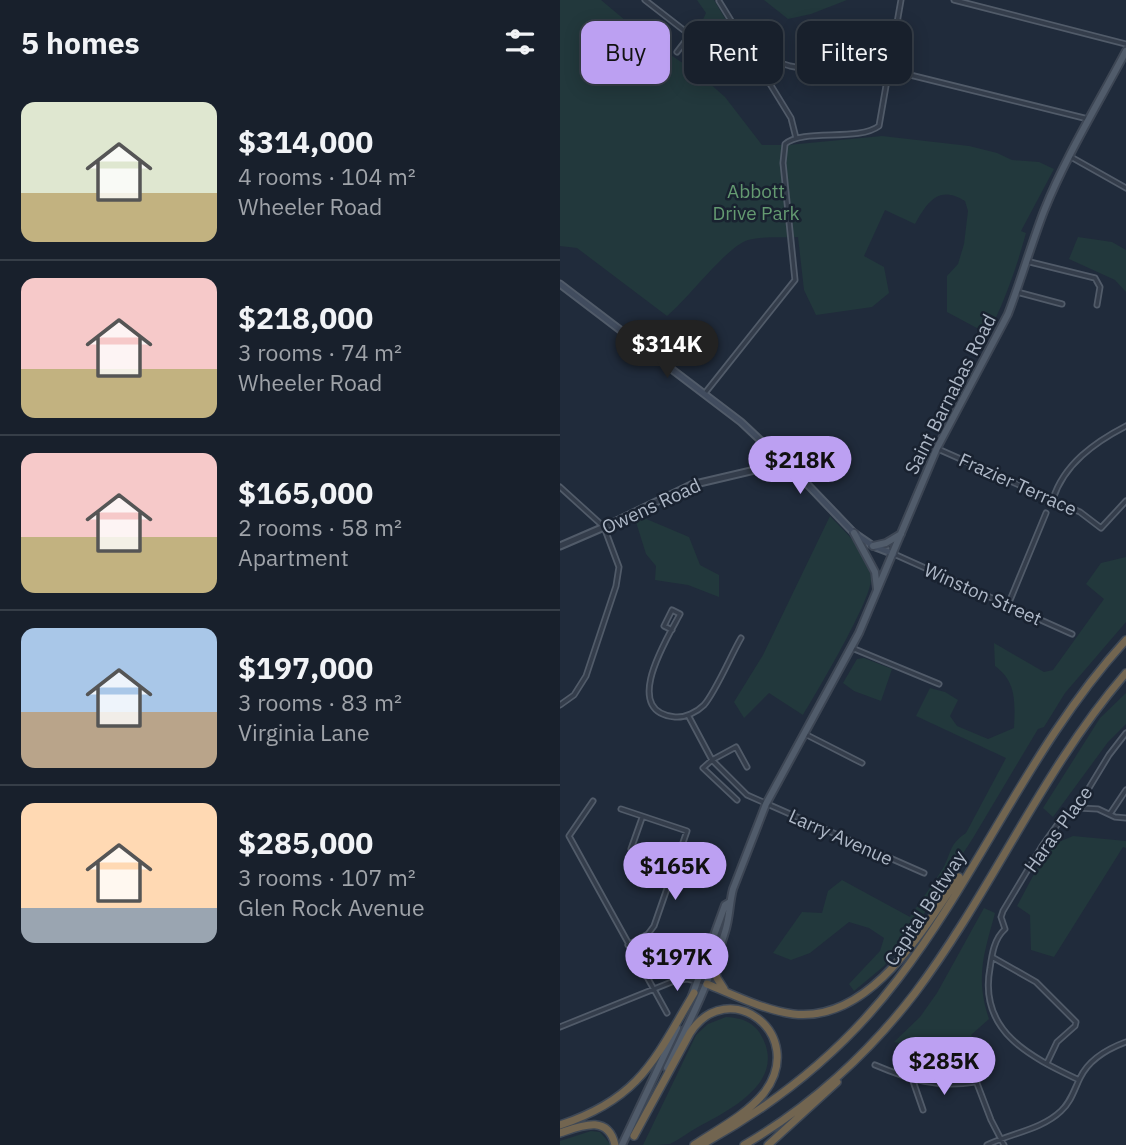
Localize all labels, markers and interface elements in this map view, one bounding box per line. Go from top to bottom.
chip: Buy [581,21,670,84]
chip: Rent [684,21,783,84]
chip: Filters [797,21,912,84]
text: 5 homes [21,23,140,62]
icon: filters [501,23,539,61]
text: $314,000 [238,122,373,161]
icon: home [77,130,161,214]
text: 4 rooms · 104 m² [238,161,416,191]
park label: Abbott Drive Park [712,179,800,225]
text: Wheeler Road [238,191,382,221]
text: $218,000 [238,298,373,337]
icon: home [77,306,161,390]
street label: Saint Barnabas Road [899,310,1001,478]
pin: $314K [618,320,716,380]
text: $314K [631,328,703,358]
text: 3 rooms · 74 m² [238,337,402,367]
text: Wheeler Road [238,367,382,397]
pin: $218K [751,436,849,496]
text: $218K [764,444,836,474]
street label: Frazier Terrace [955,447,1081,521]
text: $165,000 [238,473,373,512]
street label: Owens Road [598,473,704,539]
icon: home [77,481,161,565]
text: 2 rooms · 58 m² [238,512,402,542]
text: Apartment [238,542,349,572]
street label: Winston Street [920,557,1046,631]
text: $197,000 [238,648,373,687]
icon: home [77,656,161,740]
text: 3 rooms · 83 m² [238,687,402,717]
text: Virginia Lane [238,717,370,747]
street label: Haras Place [1019,781,1097,877]
street label: Larry Avenue [785,803,897,871]
text: $285,000 [238,823,373,862]
icon: home [77,831,161,915]
pin: $165K [626,842,724,902]
street label: Capital Beltway [879,845,971,970]
text: $165K [639,850,711,880]
text: 3 rooms · 107 m² [238,862,416,892]
text: Glen Rock Avenue [238,892,425,922]
pin: $197K [628,934,726,993]
text: $197K [641,941,713,971]
pin: $285K [895,1038,993,1097]
text: $285K [908,1045,980,1075]

